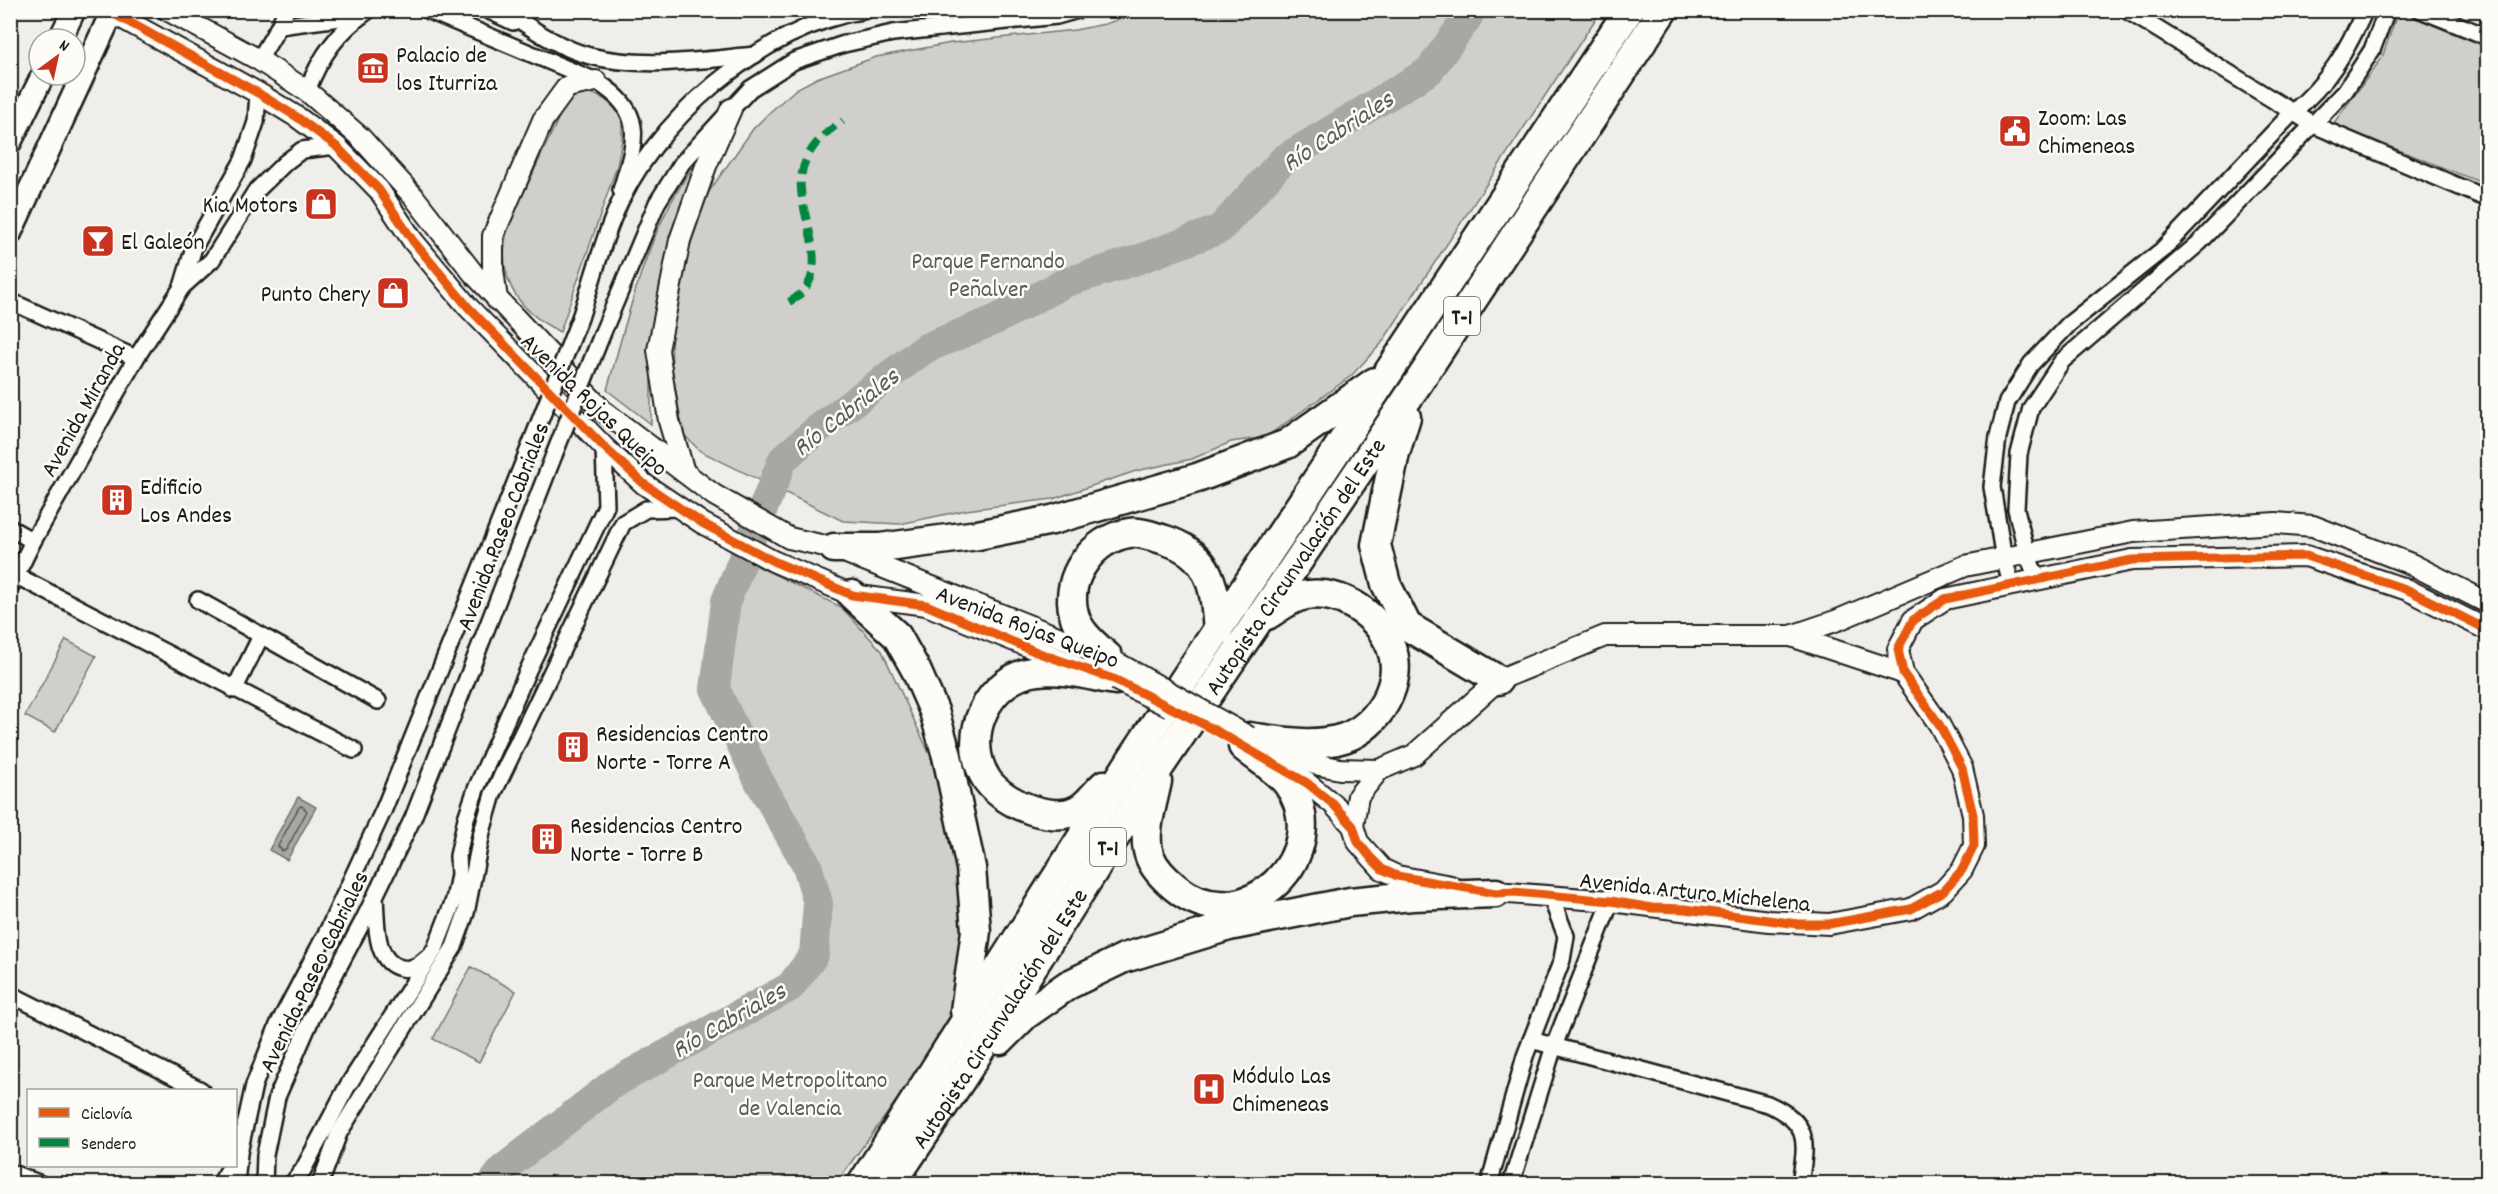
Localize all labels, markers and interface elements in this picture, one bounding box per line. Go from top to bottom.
north arrow [27,27,87,87]
text: N [54,35,73,58]
place label: Palacio de los Iturriza [396,40,498,102]
museum icon: Palacio de los Iturriza [355,50,391,86]
water label: Río Cabriales [1276,82,1403,183]
place label: Zoom: Las Chimeneas [2038,103,2135,165]
public building icon: Zoom: Las Chimeneas [1997,113,2033,149]
shop icon: Kia Motors [303,186,339,222]
place label: Kia Motors [202,190,298,224]
bar icon: El Galeón [80,223,116,259]
place label: El Galeón [121,227,205,261]
park label: Parque Fernando Peñalver [911,246,1065,308]
shop icon: Punto Chery [375,275,411,311]
place label: Punto Chery [261,279,371,313]
road number: T-1 [1444,297,1480,335]
street label: Avenida Rojas Queipo [511,327,674,486]
street label: Avenida Miranda [34,336,136,484]
water label: Río Cabriales [786,360,909,467]
street label: Avenida Paseo Cabriales [449,418,560,636]
street label: Autopista Circunvalación del Este [1198,432,1396,703]
place label: Edificio Los Andes [140,472,232,534]
building icon: Edificio Los Andes [99,482,135,518]
street label: Avenida Rojas Queipo [930,578,1123,679]
place label: Residencias Centro Norte - Torre A [596,719,769,781]
building icon: Residencias Centro Norte - Torre A [555,729,591,765]
place label: Residencias Centro Norte - Torre B [570,811,743,873]
building icon: Residencias Centro Norte - Torre B [529,821,565,857]
road number: T-1 [1090,828,1126,866]
street label: Avenida Arturo Michelena [1578,865,1812,923]
street label: Avenida Paseo Cabriales [252,866,379,1079]
street label: Autopista Circunvalación del Este [905,883,1098,1157]
water label: Río Cabriales [666,974,795,1070]
place label: Módulo Las Chimeneas [1232,1061,1331,1123]
park label: Parque Metropolitano de Valencia [693,1065,887,1127]
hospital icon: Módulo Las Chimeneas [1191,1071,1227,1107]
legend [27,1089,237,1167]
text: Ciclovía [81,1103,133,1128]
text: Sendero [81,1133,136,1158]

